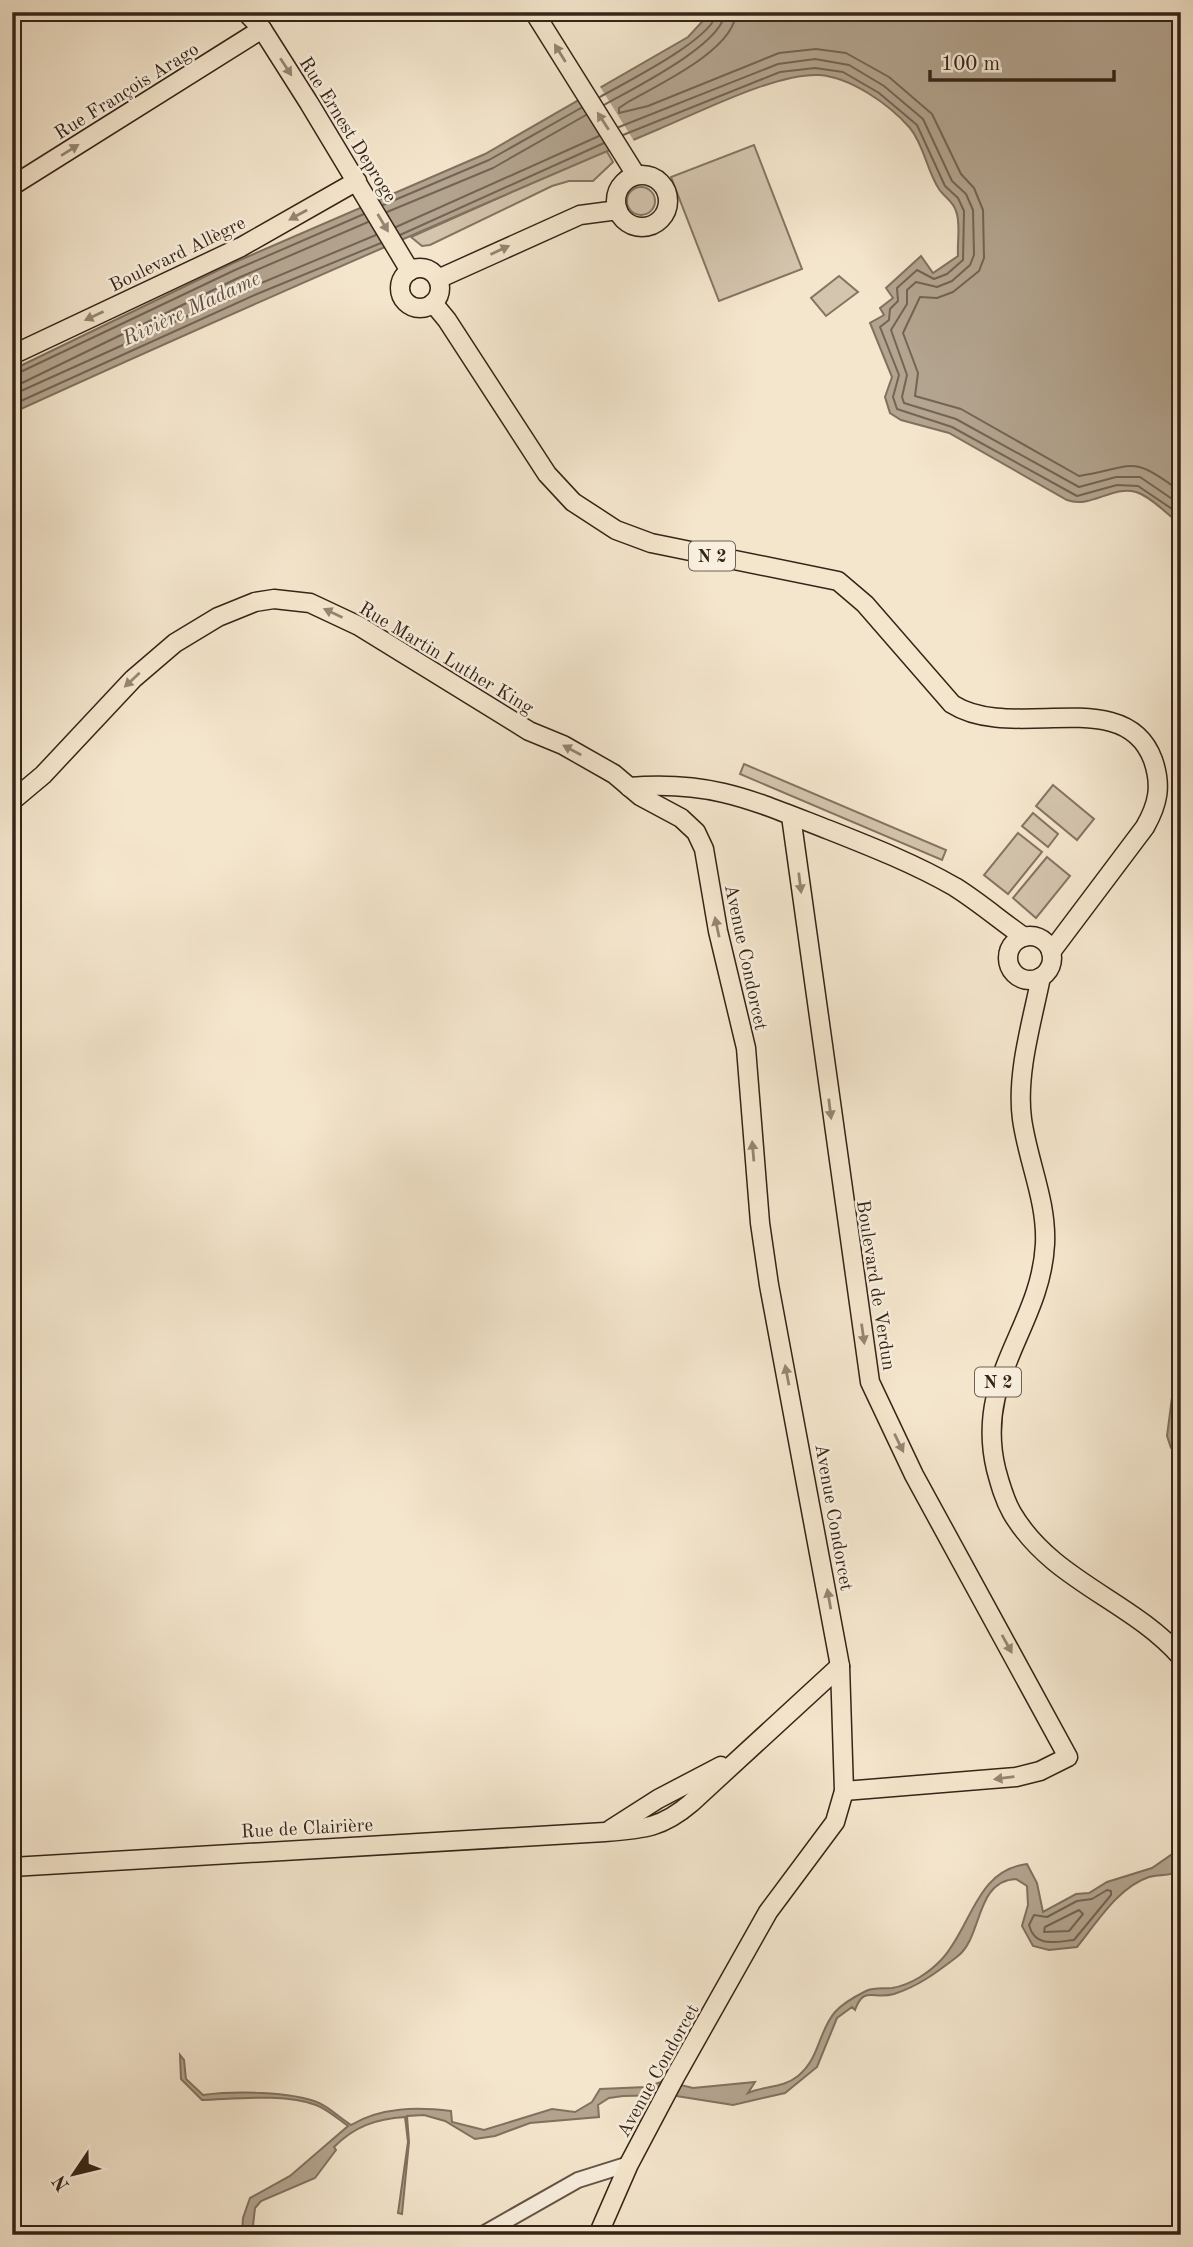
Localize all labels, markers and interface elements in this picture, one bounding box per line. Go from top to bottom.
scale bar [930,38,1114,82]
street label: Rue François Arago [52,40,203,144]
one-way arrow [553,43,566,63]
street label: Rue Ernest Deproge [294,54,399,206]
text: 100 m [941,54,1000,75]
one-way arrow [279,58,292,77]
one-way arrow [597,112,610,131]
one-way arrow [60,143,80,156]
one-way arrow [288,209,307,221]
street label: Boulevard Allègre [107,214,249,296]
one-way arrow [377,214,389,233]
one-way arrow [490,244,510,256]
water label: Rivière Madame [119,268,264,351]
one-way arrow [84,311,104,322]
road number: N 2 [689,542,735,570]
street label: Rue Martin Luther King [355,599,537,719]
one-way arrow [322,608,343,619]
one-way arrow [123,672,141,688]
one-way arrow [562,745,582,756]
one-way arrow [795,873,806,895]
street label: Avenue Condorcet [720,883,769,1032]
one-way arrow [712,916,723,938]
one-way arrow [825,1098,836,1120]
one-way arrow [748,1139,759,1161]
street label: Boulevard de Verdun [852,1199,897,1372]
one-way arrow [858,1323,869,1345]
one-way arrow [781,1364,792,1386]
road number: N 2 [975,1367,1021,1396]
one-way arrow [894,1433,905,1454]
street label: Avenue Condorcet [810,1442,855,1592]
one-way arrow [823,1588,834,1610]
one-way arrow [1001,1634,1012,1654]
one-way arrow [993,1773,1015,1784]
street label: Rue de Clairière [241,1817,374,1842]
street label: Avenue Condorcet [615,2001,704,2141]
north arrow [38,2138,108,2208]
text: N [50,2171,74,2194]

